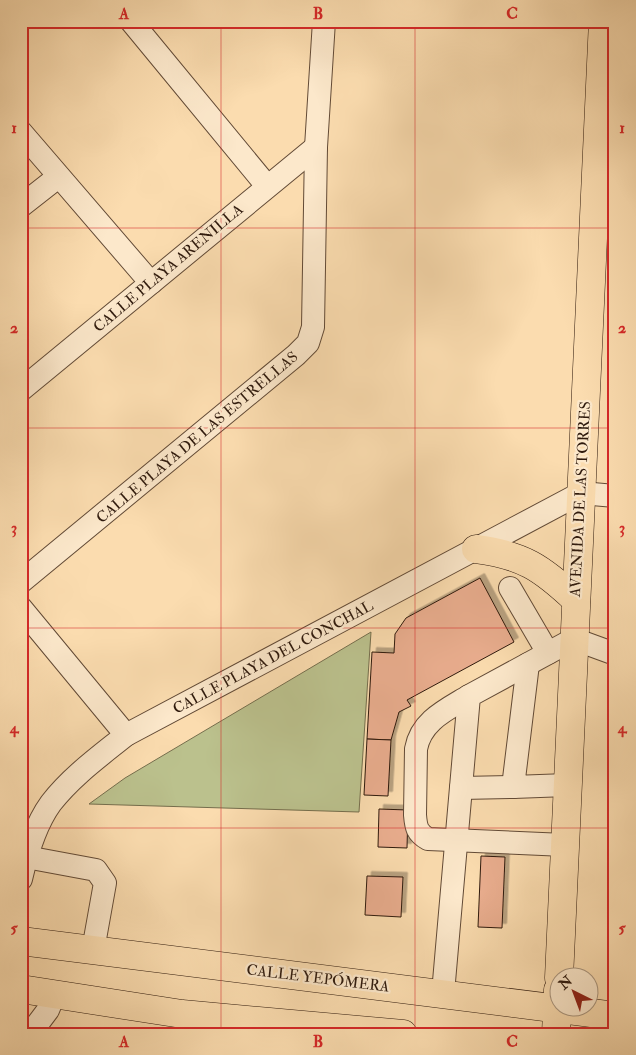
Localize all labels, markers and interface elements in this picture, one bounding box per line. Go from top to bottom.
text: A [118,4,130,24]
text: B [313,4,323,24]
text: C [506,4,518,24]
text: 1 [11,118,17,138]
text: 1 [619,118,625,138]
street label: CALLE PLAYA ARENILLA [89,200,248,337]
text: 2 [10,318,18,338]
text: 2 [618,318,626,338]
street label: CALLE PLAYA DE LAS ESTRELLAS [93,347,302,527]
street label: AVENIDA DE LAS TORRES [566,401,595,598]
text: 3 [11,518,17,538]
text: 3 [619,518,625,538]
street label: CALLE PLAYA DEL CONCHAL [170,596,377,719]
text: 4 [9,718,20,738]
text: 4 [617,718,628,738]
text: 5 [10,918,18,938]
text: 5 [618,918,626,938]
street label: CALLE YEPÓMERA [245,958,391,997]
north arrow [548,968,598,1018]
text: N [555,972,576,994]
text: A [118,1032,130,1052]
text: B [313,1032,323,1052]
text: C [506,1032,518,1052]

